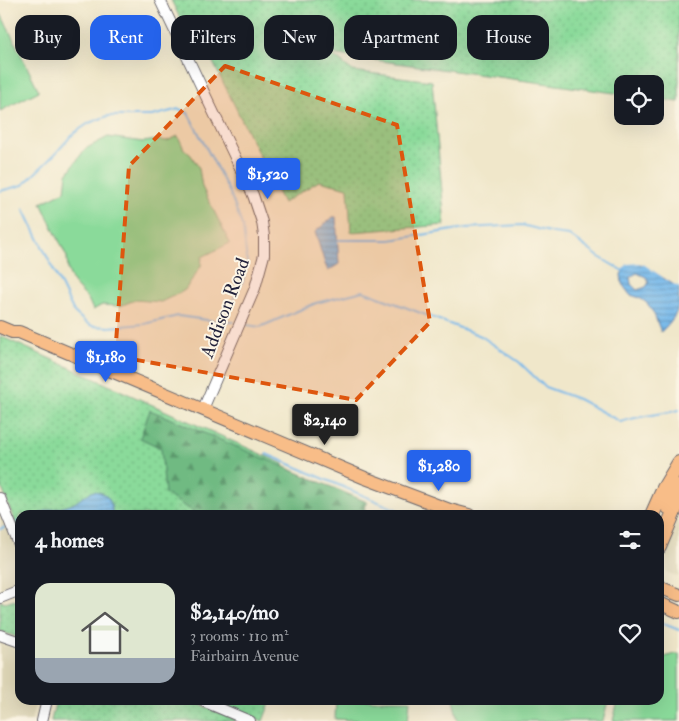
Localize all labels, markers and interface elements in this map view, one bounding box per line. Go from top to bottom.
chip: Buy [15,15,80,60]
chip: Rent [90,15,161,60]
chip: Filters [171,15,254,60]
chip: New [264,15,334,60]
chip: Apartment [344,15,457,60]
chip: House [467,15,549,60]
map controls [614,75,664,125]
button: locate [614,75,664,125]
pin: $1,520 [227,158,309,200]
text: $1,520 [247,164,289,184]
street label: Addison Road [195,254,255,362]
pin: $1,180 [65,340,147,383]
text: $1,180 [86,347,126,367]
pin: $2,140 [284,404,366,446]
text: $2,140 [303,410,347,430]
pin: $1,280 [398,450,480,492]
text: $1,280 [418,456,460,476]
icon: filters [616,526,644,554]
text: 4 homes [35,527,104,554]
text: $2,140/mo [190,599,279,626]
icon: home [75,603,135,663]
icon: heart [616,619,644,647]
text: 3 rooms · 110 m² [190,626,288,646]
text: Fairbairn Avenue [190,646,299,666]

